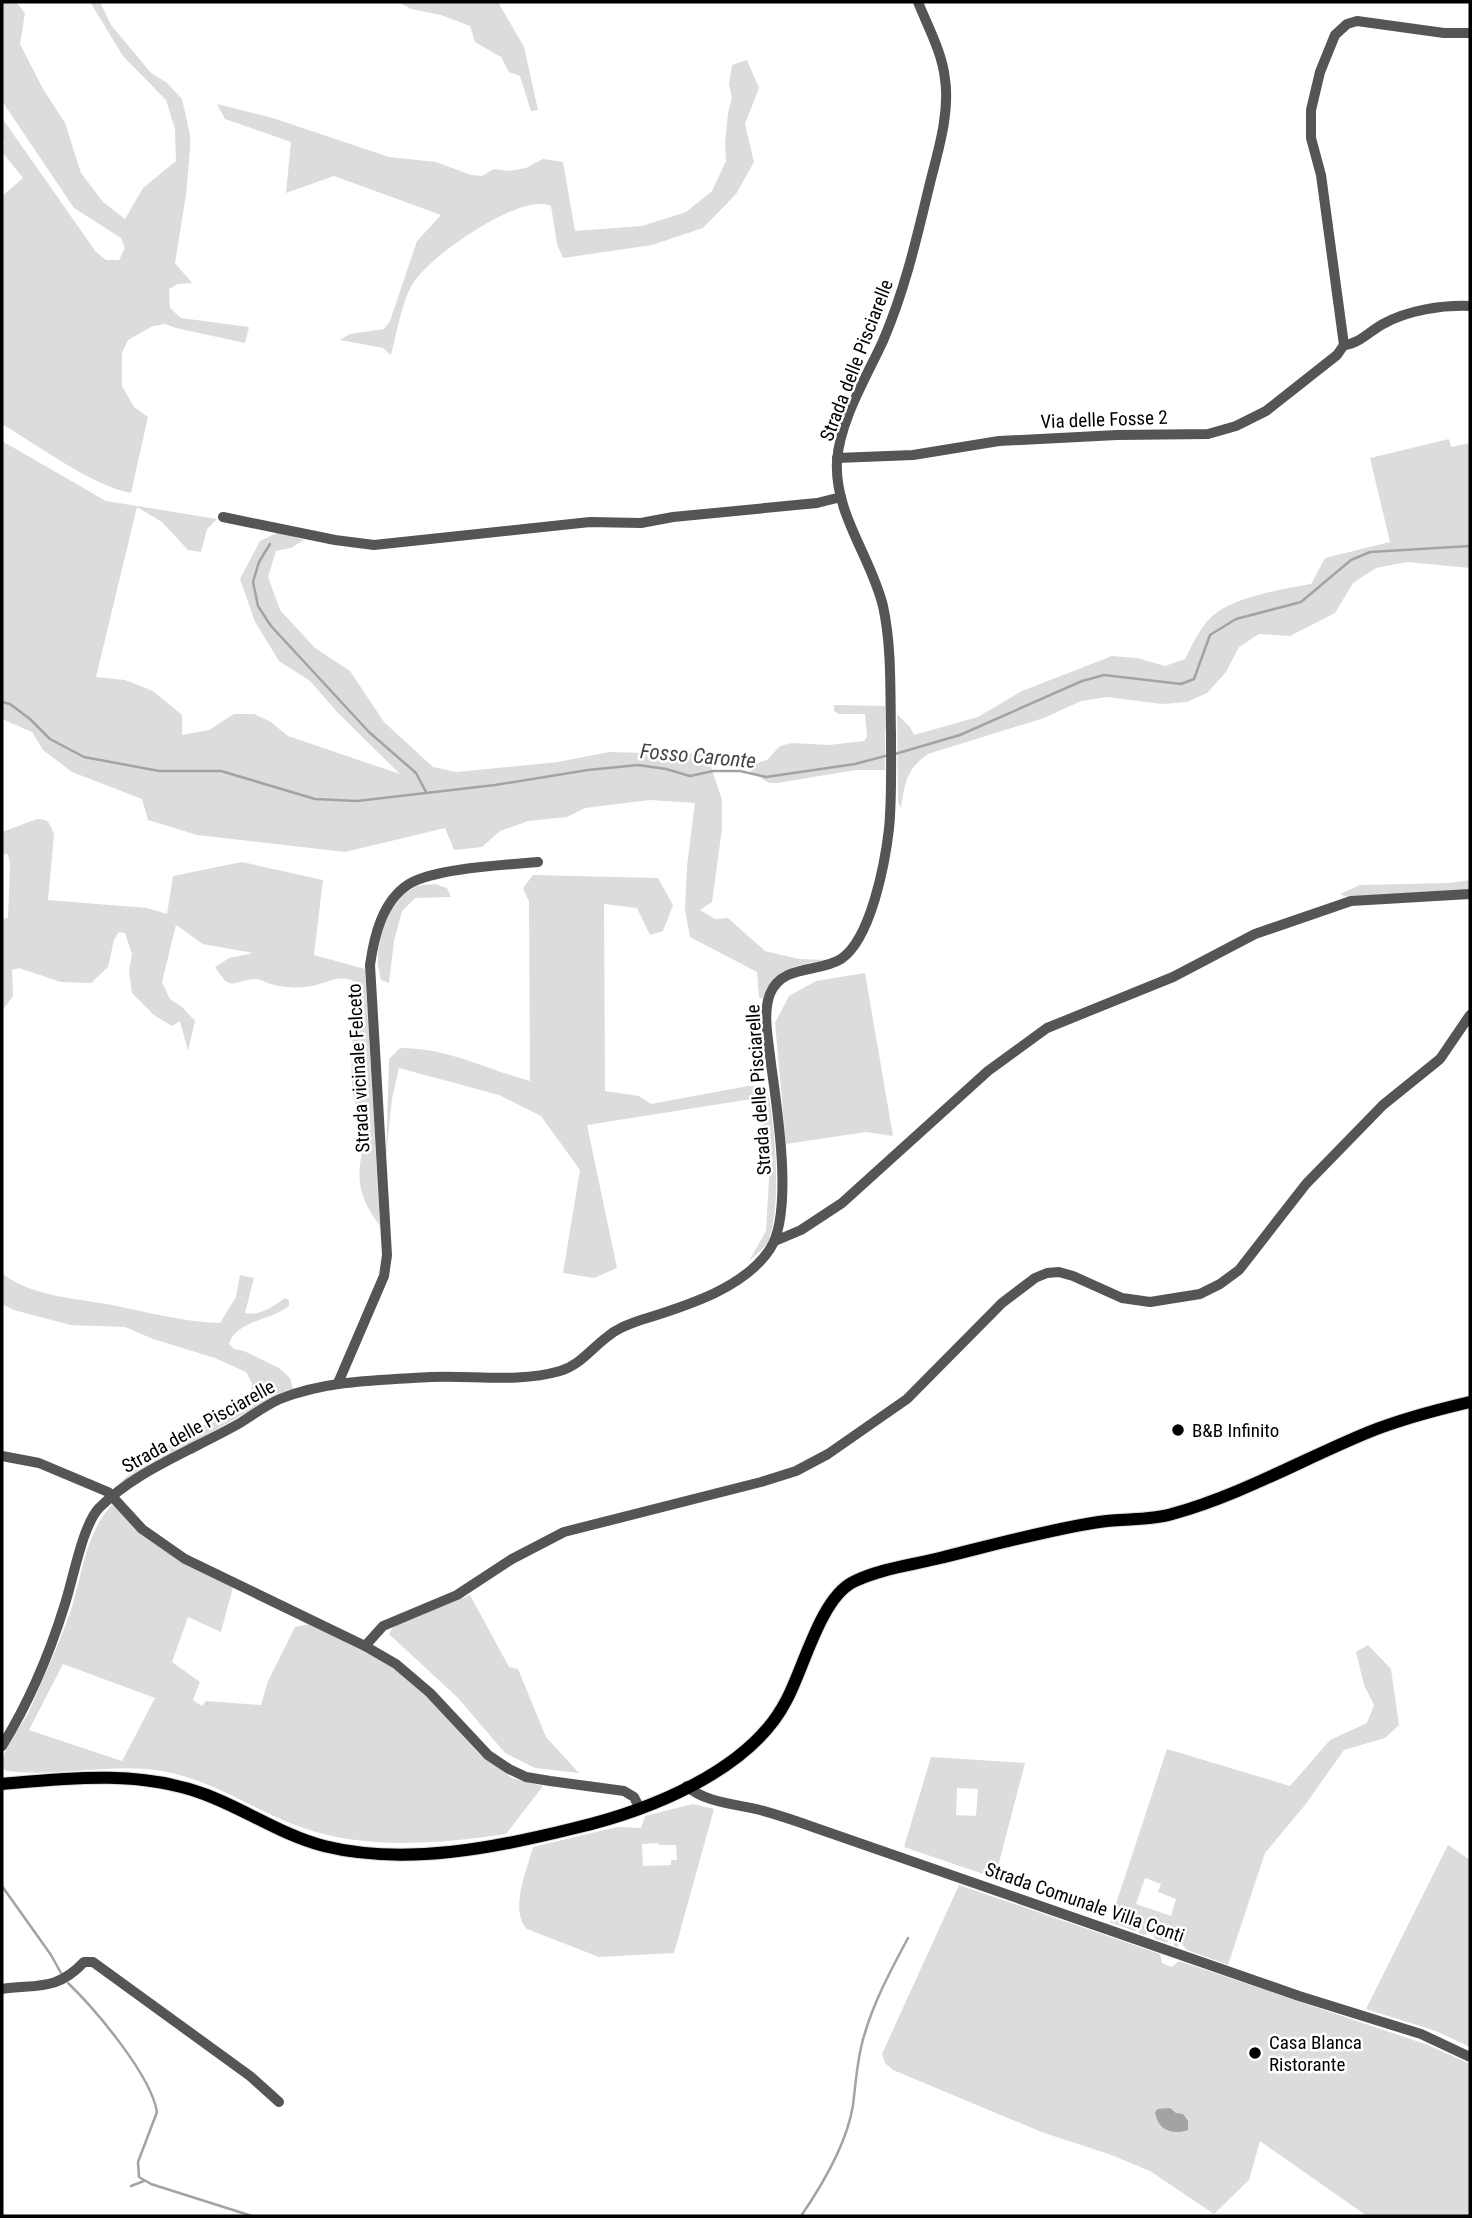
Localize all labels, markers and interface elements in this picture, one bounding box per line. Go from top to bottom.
street label: Strada delle Pisciarelle [815,276,898,444]
street label: Via delle Fosse 2 [1040,406,1168,433]
water label: Fosso Caronte [639,739,757,773]
street label: Strada vicinale Felceto [343,983,374,1153]
street label: Strada delle Pisciarelle [741,1004,776,1176]
street label: Strada delle Pisciarelle [118,1375,279,1478]
place label: B&B Infinito [1192,1419,1279,1442]
marker: B&B Infinito [1170,1422,1186,1438]
street label: Strada Comunale Villa Conti [982,1858,1188,1947]
place label: Casa Blanca Ristorante [1269,2031,1362,2076]
marker: Casa Blanca Ristorante [1247,2045,1263,2061]

